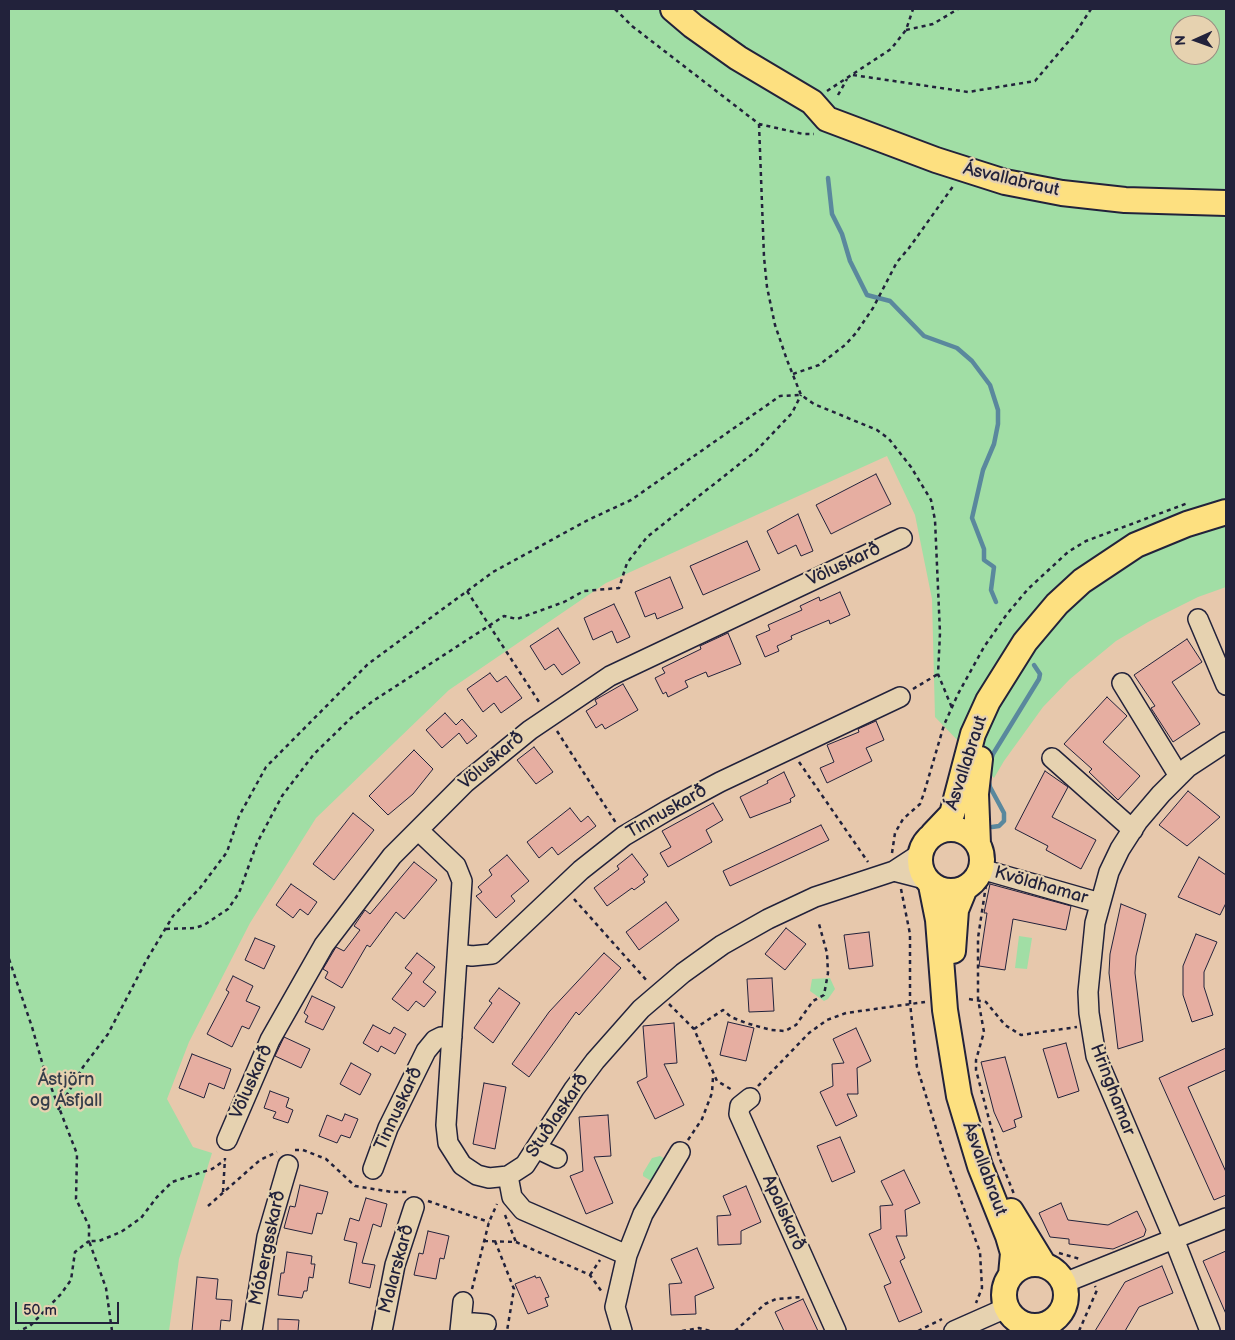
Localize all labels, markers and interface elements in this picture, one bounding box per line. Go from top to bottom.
north arrow [1170,15,1220,65]
text: N [1172,35,1189,46]
street label: Ásvallabraut [961,158,1061,202]
street label: Völuskarð [804,539,884,591]
street label: Ásvallabraut [942,713,992,813]
street label: Völuskarð [455,727,529,795]
street label: Tinnuskarð [623,780,711,844]
street label: Kvöldhamar [992,862,1090,910]
street label: Hringhamar [1085,1041,1139,1139]
street label: Völuskarð [226,1042,278,1122]
street label: Tinnuskarð [370,1064,428,1154]
park label: Ástjörn og Ásfjall [30,1069,102,1112]
street label: Stuðlaskarð [522,1070,594,1162]
street label: Ásvallabraut [957,1119,1011,1219]
street label: Apalskarð [757,1172,809,1254]
street label: Móbergsskarð [245,1188,291,1308]
street label: Malarskarð [375,1222,419,1316]
scale bar [18,1292,121,1324]
text: 50 m [23,1301,57,1320]

